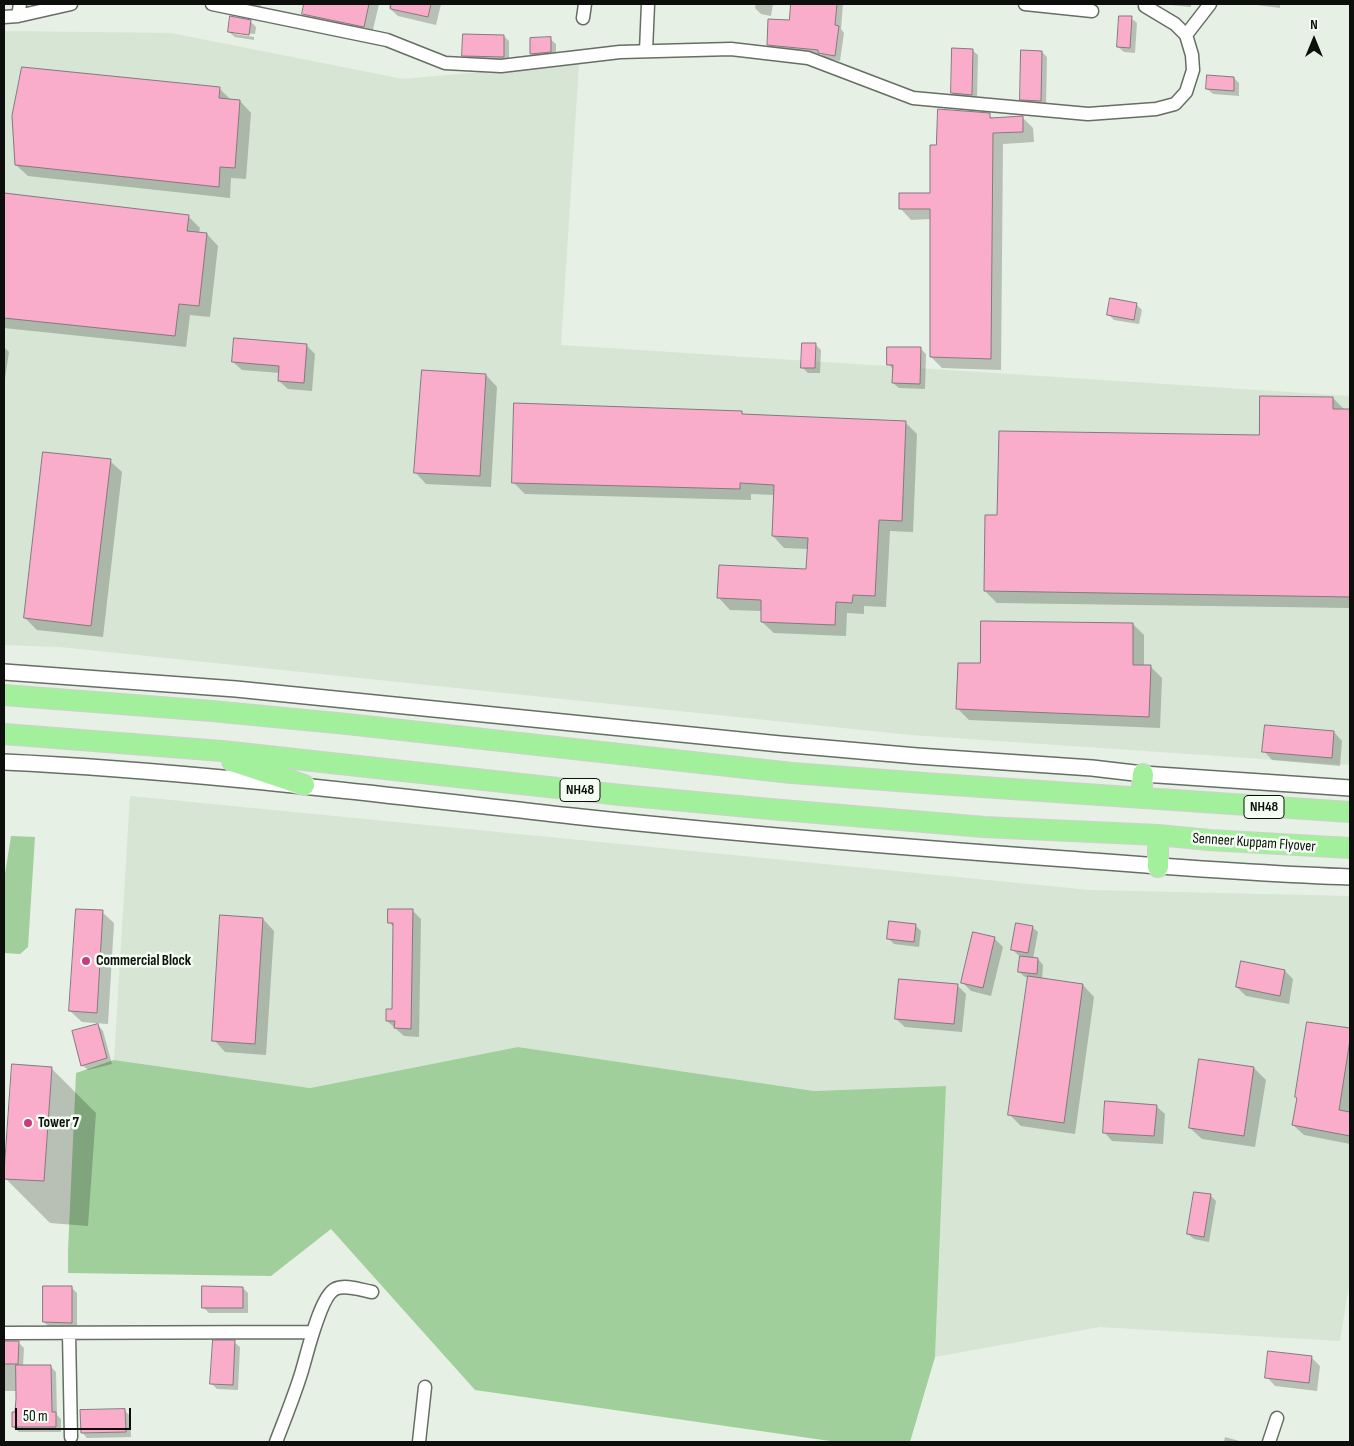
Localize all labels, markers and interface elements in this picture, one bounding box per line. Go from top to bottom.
north arrow [1289,15,1339,65]
text: N [1310,16,1318,33]
road number: NH48 [560,778,600,802]
road number: NH48 [1244,796,1284,819]
street label: Senneer Kuppam Flyover [1192,830,1316,856]
place label: Commercial Block [96,952,191,970]
marker: Commercial Block [80,955,92,967]
place label: Tower 7 [38,1114,79,1132]
marker: Tower 7 [22,1117,34,1129]
scale bar [18,1398,134,1430]
text: 50 m [23,1407,48,1426]

